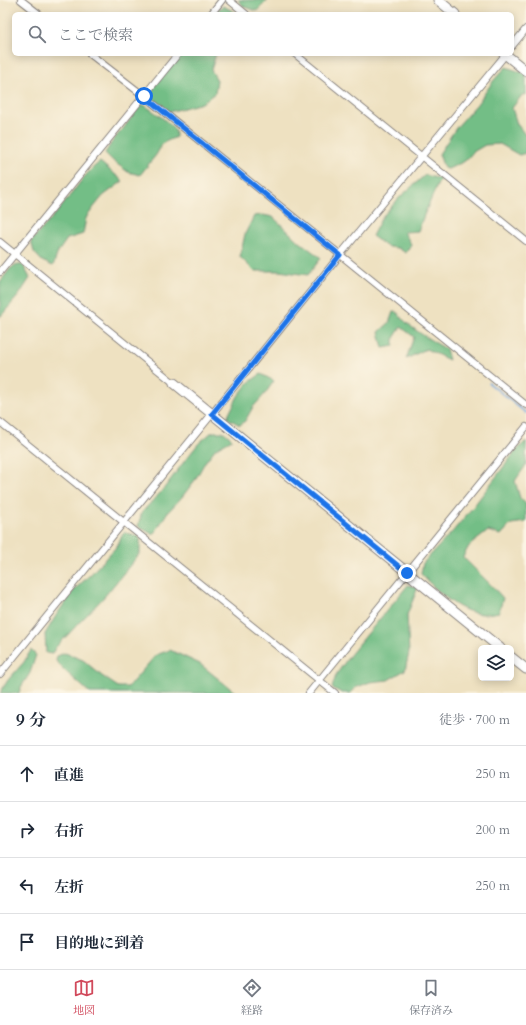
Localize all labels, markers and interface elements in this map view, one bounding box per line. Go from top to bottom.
search box [12,12,514,56]
icon: search [26,23,48,45]
text: ここで検索 [58,25,133,45]
route start [135,87,153,105]
route end [398,564,416,582]
map controls [478,645,514,681]
button: layers [478,645,514,681]
text: 9 分 [16,709,46,732]
text: 徒歩 · 700 m [439,711,510,729]
icon: ahead [16,763,38,785]
text: 直進 [54,765,84,785]
text: 250 m [476,765,510,783]
icon: right [16,819,38,841]
text: 右折 [54,821,84,841]
text: 200 m [476,821,510,839]
icon: left [16,875,38,897]
text: 左折 [54,877,84,897]
text: 250 m [476,877,510,895]
icon: arrive [16,931,38,953]
text: 目的地に到着 [54,933,144,953]
tab: 地図 [73,977,95,1018]
tab: 経路 [241,977,263,1018]
tab: 保存済み [409,977,453,1018]

